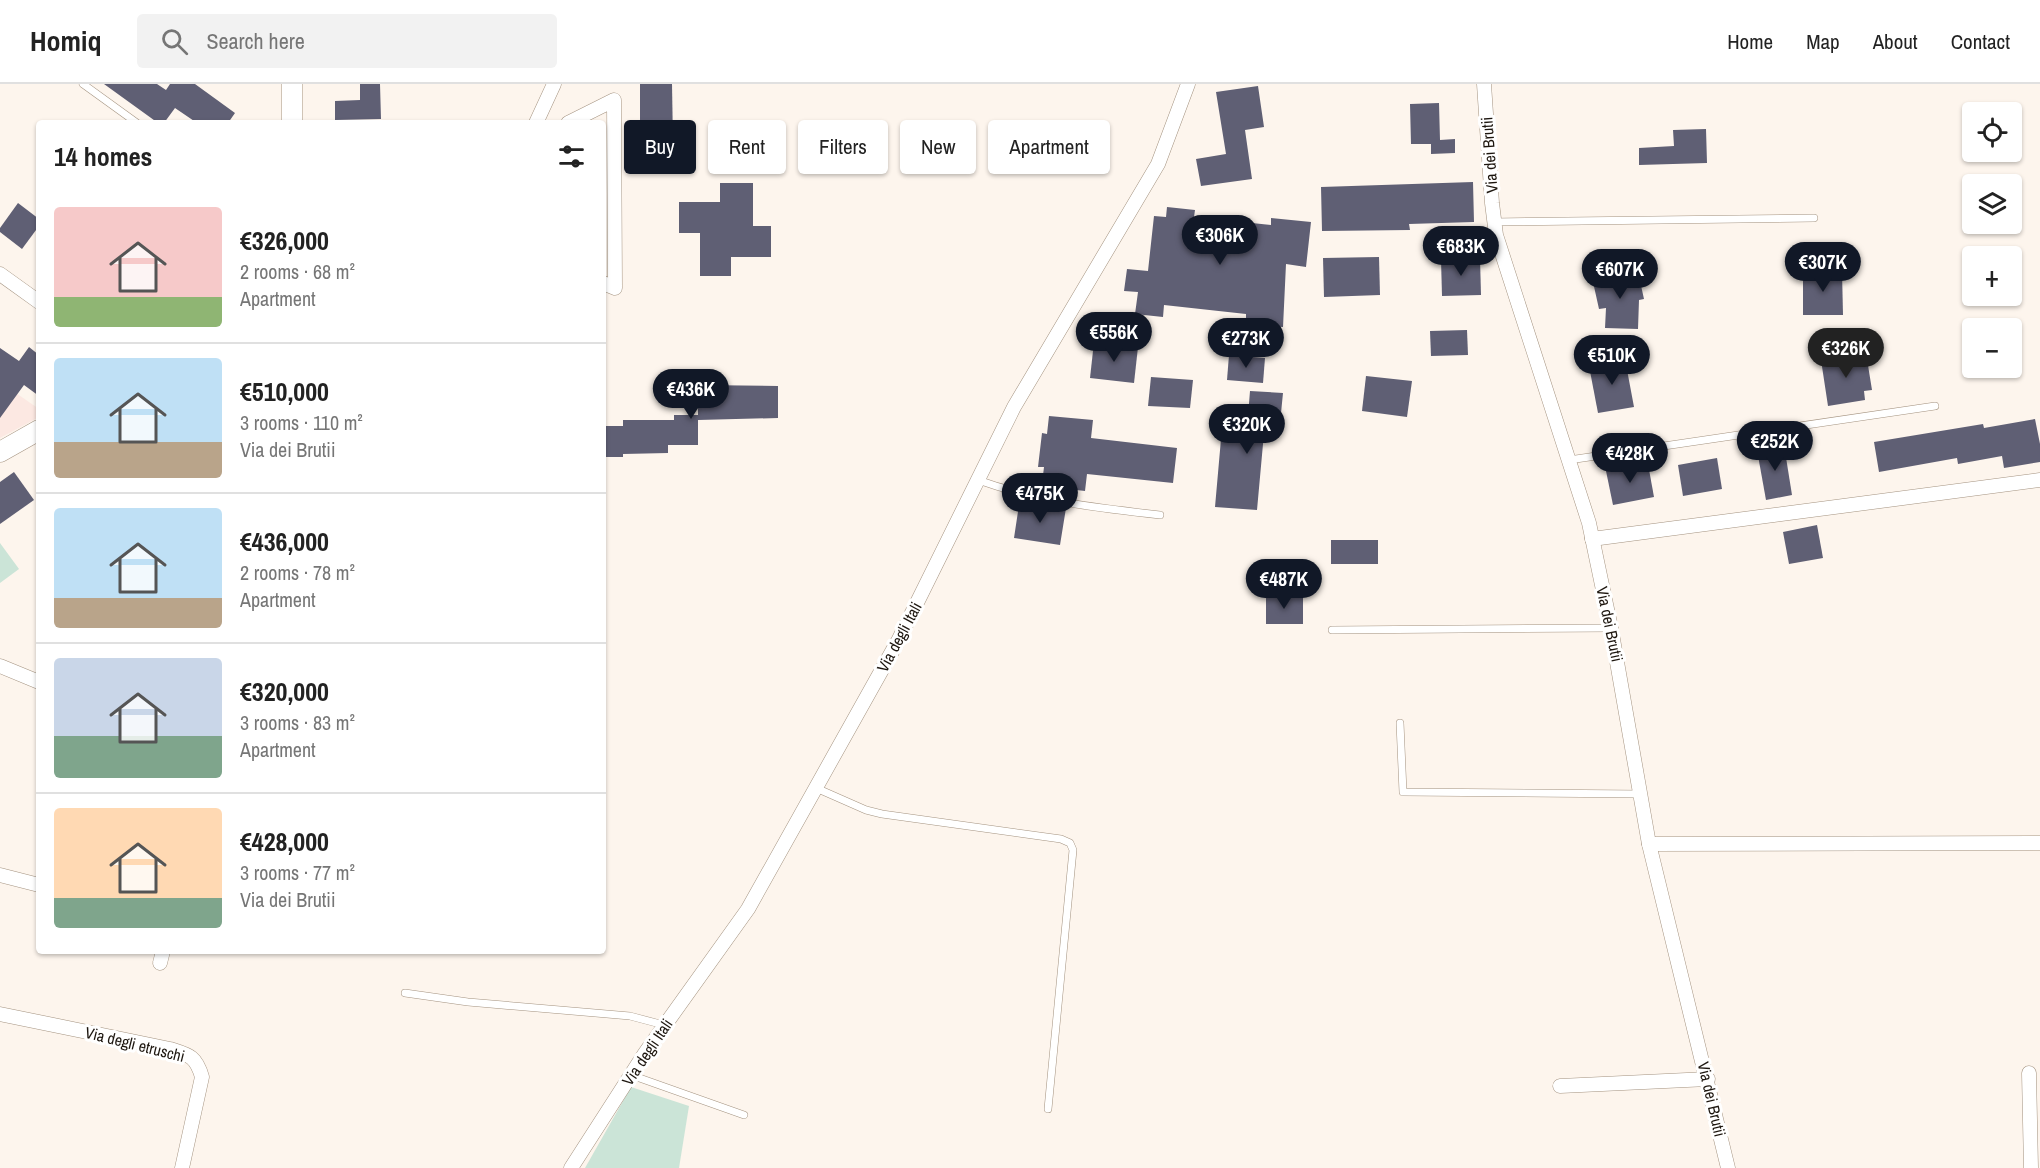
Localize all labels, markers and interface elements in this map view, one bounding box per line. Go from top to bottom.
search box [137,14,557,68]
text: Homiq [30,22,101,60]
icon: search [158,25,191,58]
text: Search here [206,26,305,56]
text: Home [1727,27,1773,56]
text: Map [1806,27,1840,56]
text: About [1873,27,1918,56]
text: Contact [1951,27,2010,56]
map controls [1962,102,2022,378]
button: locate [1962,102,2022,162]
street label: Via dei Brutii [1475,116,1503,194]
chip: Buy [624,120,696,174]
chip: Rent [708,120,786,174]
chip: Filters [798,120,888,174]
chip: New [900,120,976,174]
chip: Apartment [988,120,1110,174]
text: 14 homes [54,139,152,174]
icon: filters [555,140,588,173]
button: layers [1962,174,2022,234]
pin: €306K [1178,215,1262,266]
text: €306K [1196,221,1244,248]
text: €326,000 [240,223,329,258]
pin: €683K [1419,226,1503,277]
icon: home [102,231,174,303]
text: €683K [1437,232,1485,259]
pin: €307K [1781,242,1865,293]
button: + [1962,246,2022,306]
text: €307K [1799,248,1847,275]
pin: €607K [1578,249,1662,300]
text: €607K [1596,255,1644,282]
text: 2 rooms · 68 m² [240,258,355,285]
text: Apartment [240,285,316,312]
pin: €556K [1072,312,1156,363]
text: €556K [1090,318,1138,345]
pin: €273K [1204,318,1288,369]
button: − [1962,318,2022,378]
text: €273K [1222,324,1270,351]
pin: €326K [1804,328,1888,379]
text: €326K [1822,334,1870,361]
pin: €510K [1570,335,1654,386]
text: €510K [1588,341,1636,368]
pin: €436K [649,369,733,420]
text: €510,000 [240,374,329,409]
text: €436K [667,375,715,402]
icon: home [102,382,174,454]
pin: €320K [1205,404,1289,455]
text: 3 rooms · 110 m² [240,409,363,436]
text: €320K [1223,410,1271,437]
pin: €252K [1733,421,1817,472]
text: €252K [1751,427,1799,454]
pin: €428K [1588,433,1672,484]
text: Via dei Brutii [240,436,335,463]
text: €428K [1606,439,1654,466]
pin: €475K [998,473,1082,524]
text: €475K [1016,479,1064,506]
text: €436,000 [240,524,329,559]
icon: home [102,532,174,604]
text: 2 rooms · 78 m² [240,559,355,586]
pin: €487K [1242,559,1326,610]
text: €487K [1260,565,1308,592]
street label: Via dei Brutii [1591,584,1629,664]
text: Apartment [240,586,316,613]
street label: Via degli Itali [871,598,927,676]
text: €320,000 [240,674,329,709]
icon: home [102,682,174,754]
text: 3 rooms · 83 m² [240,709,355,736]
text: Apartment [240,736,316,763]
text: €428,000 [240,824,329,859]
icon: home [102,832,174,904]
text: 3 rooms · 77 m² [240,859,355,886]
text: Via dei Brutii [240,886,335,913]
street label: Via degli Itali [617,1014,677,1090]
street label: Via degli etruschi [83,1021,187,1067]
street label: Via dei Brutii [1693,1059,1731,1139]

